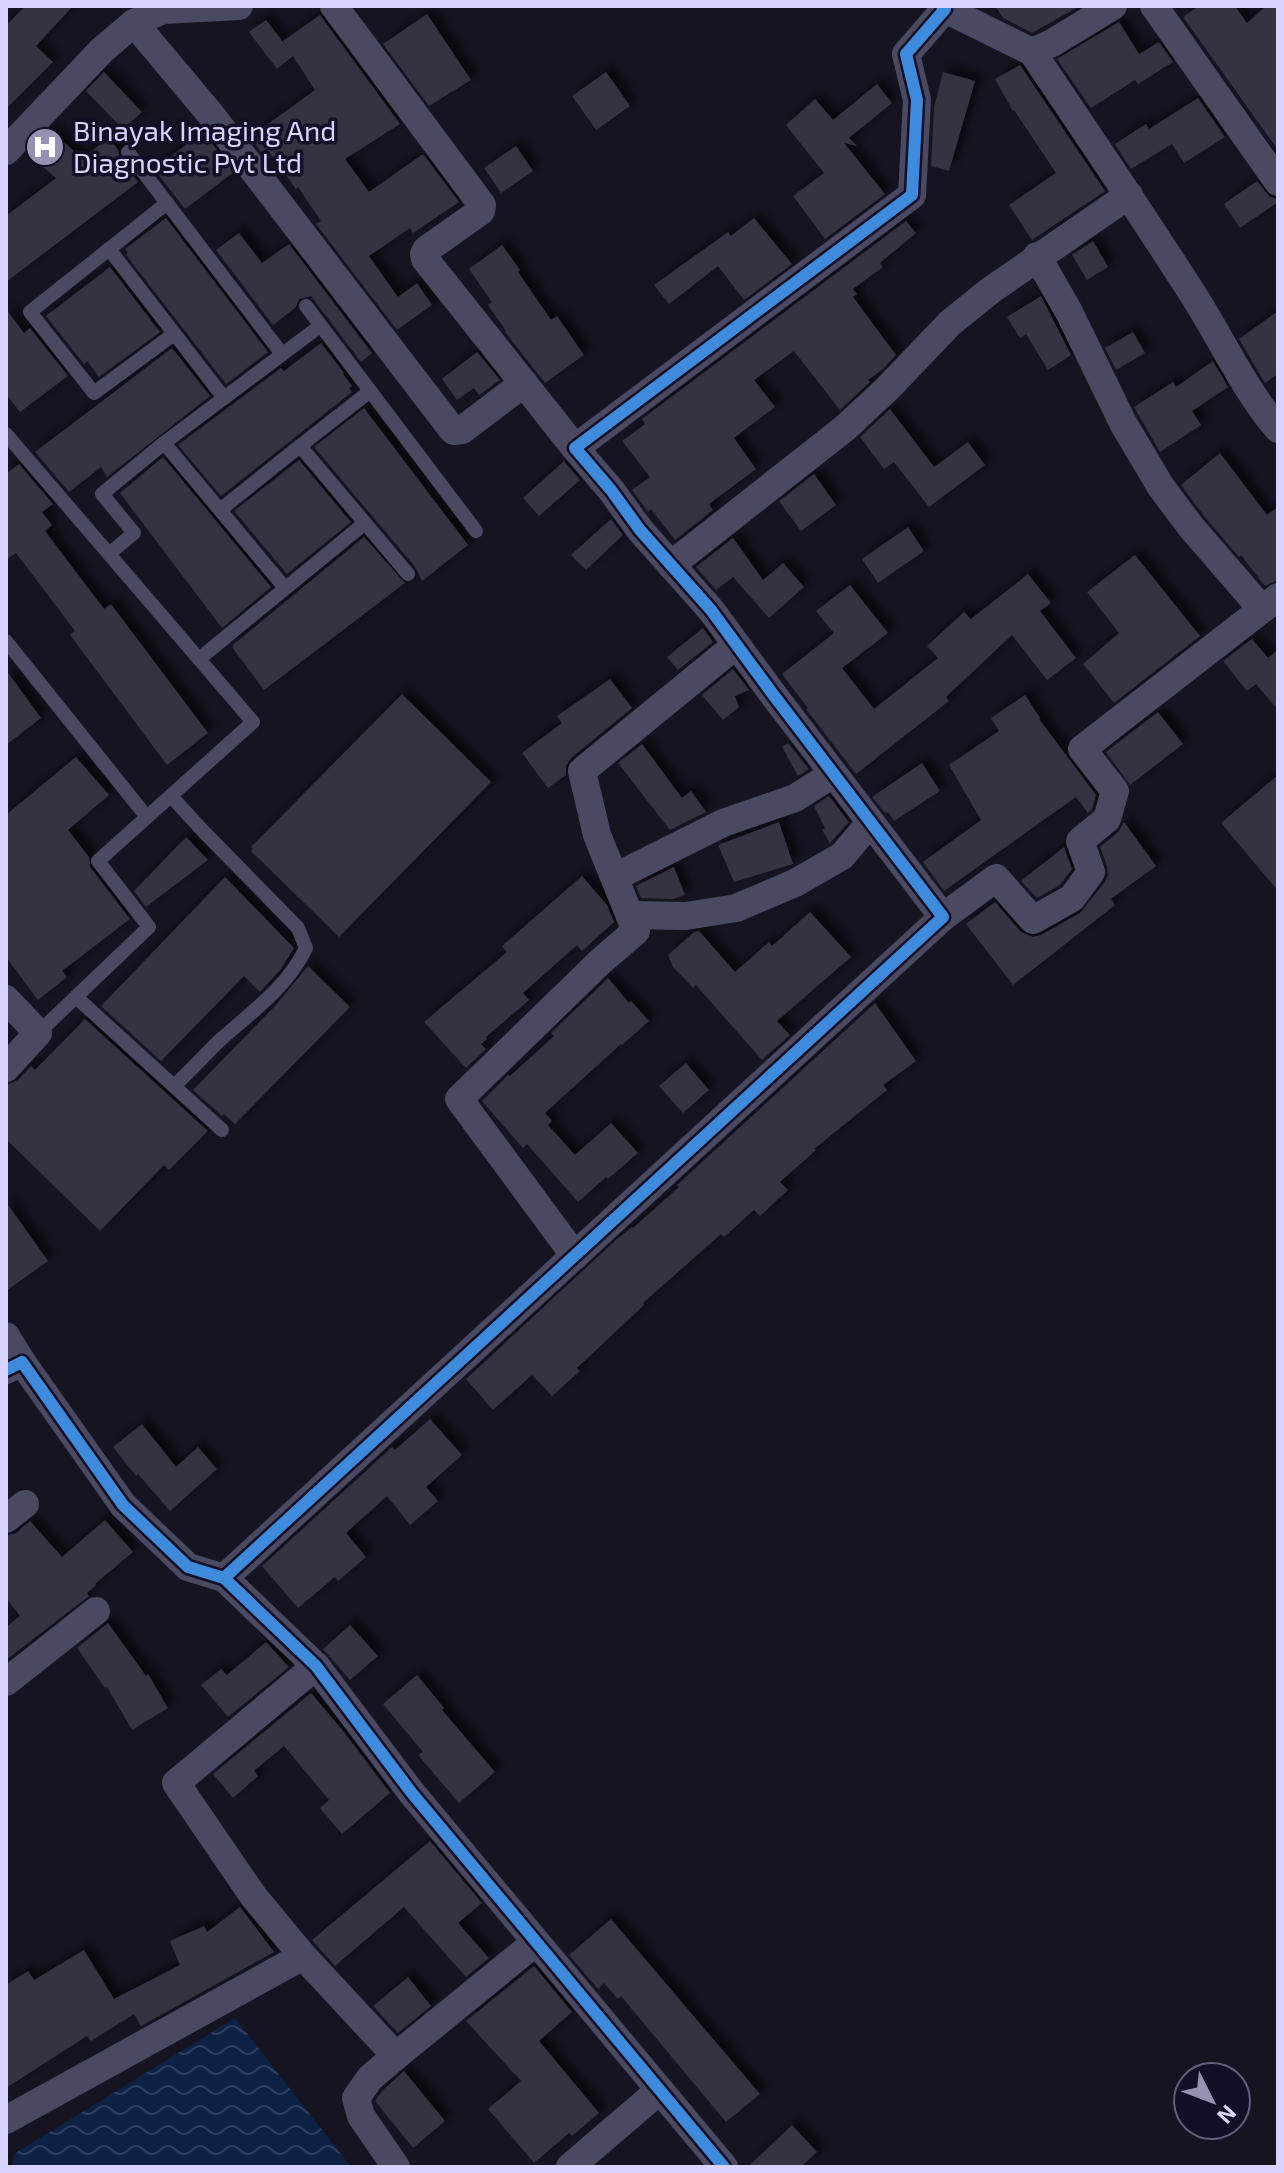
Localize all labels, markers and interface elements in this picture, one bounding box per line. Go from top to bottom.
place label: Binayak Imaging And Diagnostic Pvt Ltd [73,113,336,179]
hospital icon: Binayak Imaging And Diagnostic Pvt Ltd [24,126,66,168]
north arrow [1172,2061,1252,2141]
text: N [1213,2100,1243,2130]

